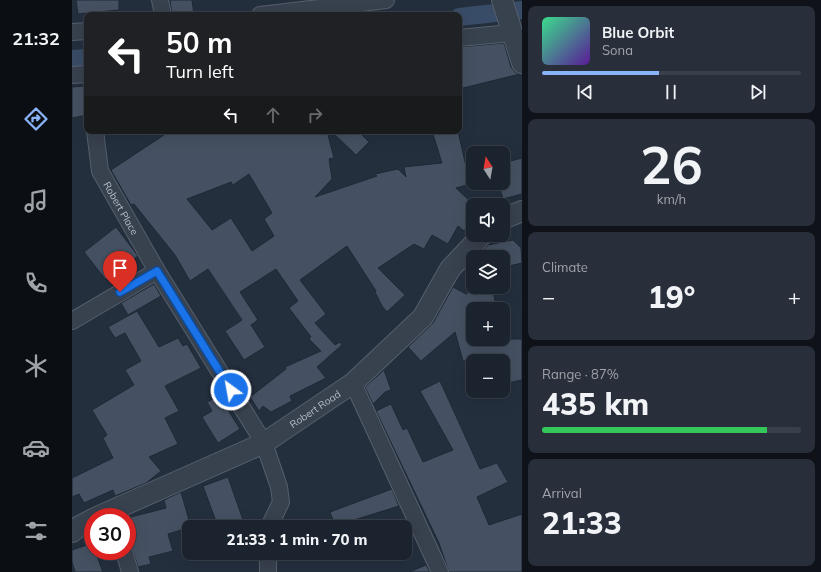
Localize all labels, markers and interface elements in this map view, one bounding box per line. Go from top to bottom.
text: Blue Orbit [602,23,674,42]
text: 50 m [166,25,232,60]
text: 21:32 [12,27,60,50]
icon: left [100,28,152,80]
text: Sona [602,42,633,58]
text: Turn left [166,60,234,83]
icon: previous [574,81,596,103]
icon: pause [660,81,682,103]
icon: next [747,81,769,103]
icon: left [220,104,242,126]
icon: ahead [262,104,284,126]
icon: right [304,104,326,126]
icon: directions [22,105,50,133]
text: 26 [640,132,703,197]
north arrow [466,146,510,190]
map controls [466,146,510,398]
street label: Robert Place [100,179,141,237]
icon: music [22,187,50,215]
text: km/h [657,191,686,207]
button: sound [466,198,510,242]
button: layers [466,250,510,294]
pin [103,251,137,292]
icon: arrive [109,257,131,279]
text: Climate [542,259,588,275]
icon: phone [22,269,50,297]
text: 19° [648,278,695,316]
text: − [542,283,555,311]
text: + [788,283,801,311]
button: + [466,302,510,346]
icon: climate [22,352,50,380]
button: − [466,354,510,398]
text: Range · 87% [542,366,619,382]
position arrow [210,369,252,411]
text: 435 km [542,385,649,423]
street label: Robert Road [287,387,343,431]
icon: car [22,434,50,462]
text: Arrival [542,485,582,501]
text: 21:33 [542,504,622,542]
speed limit sign: 30 [84,508,136,560]
icon: filters [22,517,50,545]
text: 21:33 · 1 min · 70 m [227,530,367,549]

